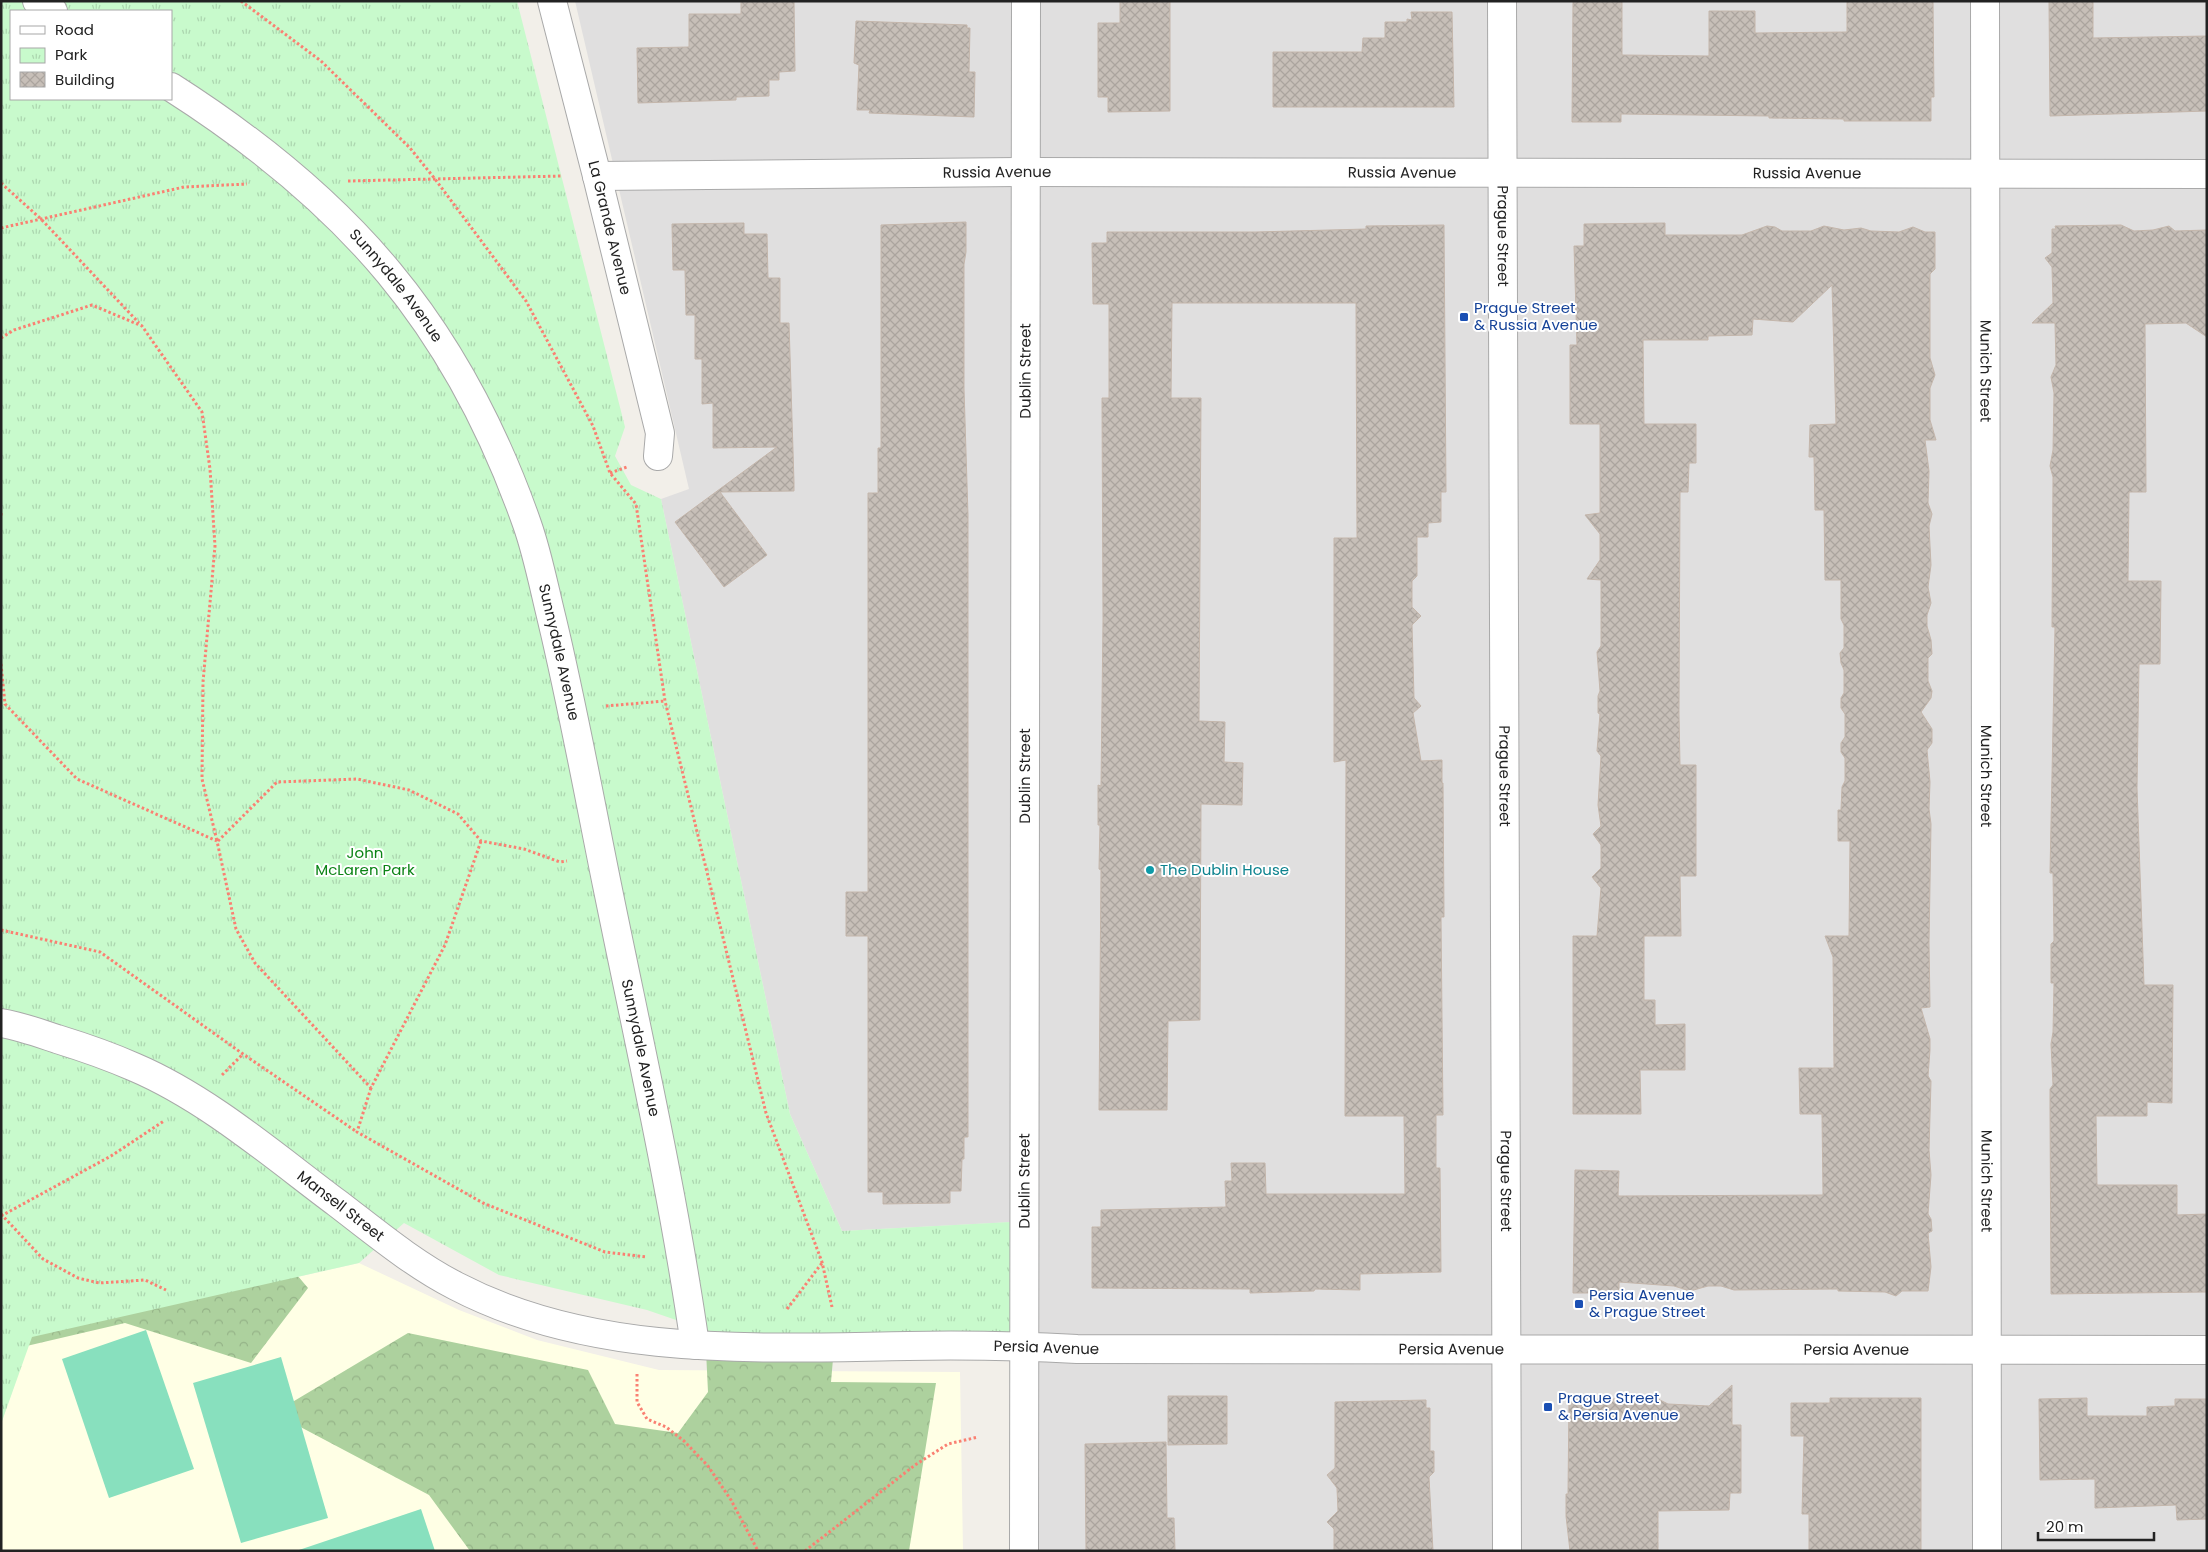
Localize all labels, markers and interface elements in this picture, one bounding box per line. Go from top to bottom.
legend [10,10,172,100]
text: Road [55,19,94,40]
text: Park [55,44,87,65]
text: Building [55,69,115,90]
street label: La Grande Avenue [583,158,637,297]
street label: Russia Avenue [943,161,1051,183]
street label: Russia Avenue [1348,162,1456,183]
street label: Russia Avenue [1753,162,1861,183]
street label: Prague Street [1493,185,1514,287]
street label: Sunnydale Avenue [345,224,448,346]
place label: Prague Street & Russia Avenue [1474,297,1598,335]
marker: Prague Street & Russia Avenue [1458,311,1470,323]
street label: Munich Street [1975,320,1997,422]
street label: Dublin Street [1014,323,1036,419]
street label: Sunnydale Avenue [534,582,585,723]
street label: Prague Street [1494,725,1516,827]
street label: Munich Street [1976,725,1997,827]
street label: Dublin Street [1014,728,1035,824]
park label: John McLaren Park [315,842,415,880]
place label: The Dublin House [1160,859,1289,880]
marker: The Dublin House [1144,864,1156,876]
street label: Sunnydale Avenue [617,977,666,1118]
street label: Prague Street [1496,1130,1517,1232]
street label: Munich Street [1976,1130,1998,1232]
street label: Dublin Street [1013,1133,1035,1229]
street label: Mansell Street [293,1165,389,1246]
place label: Persia Avenue & Prague Street [1589,1284,1705,1322]
marker: Persia Avenue & Prague Street [1573,1298,1585,1310]
street label: Persia Avenue [993,1335,1099,1359]
street label: Persia Avenue [1398,1338,1504,1359]
street label: Persia Avenue [1803,1339,1909,1360]
place label: Prague Street & Persia Avenue [1558,1387,1679,1425]
marker: Prague Street & Persia Avenue [1542,1401,1554,1413]
scale bar [2038,1510,2154,1542]
text: 20 m [2046,1516,2084,1537]

